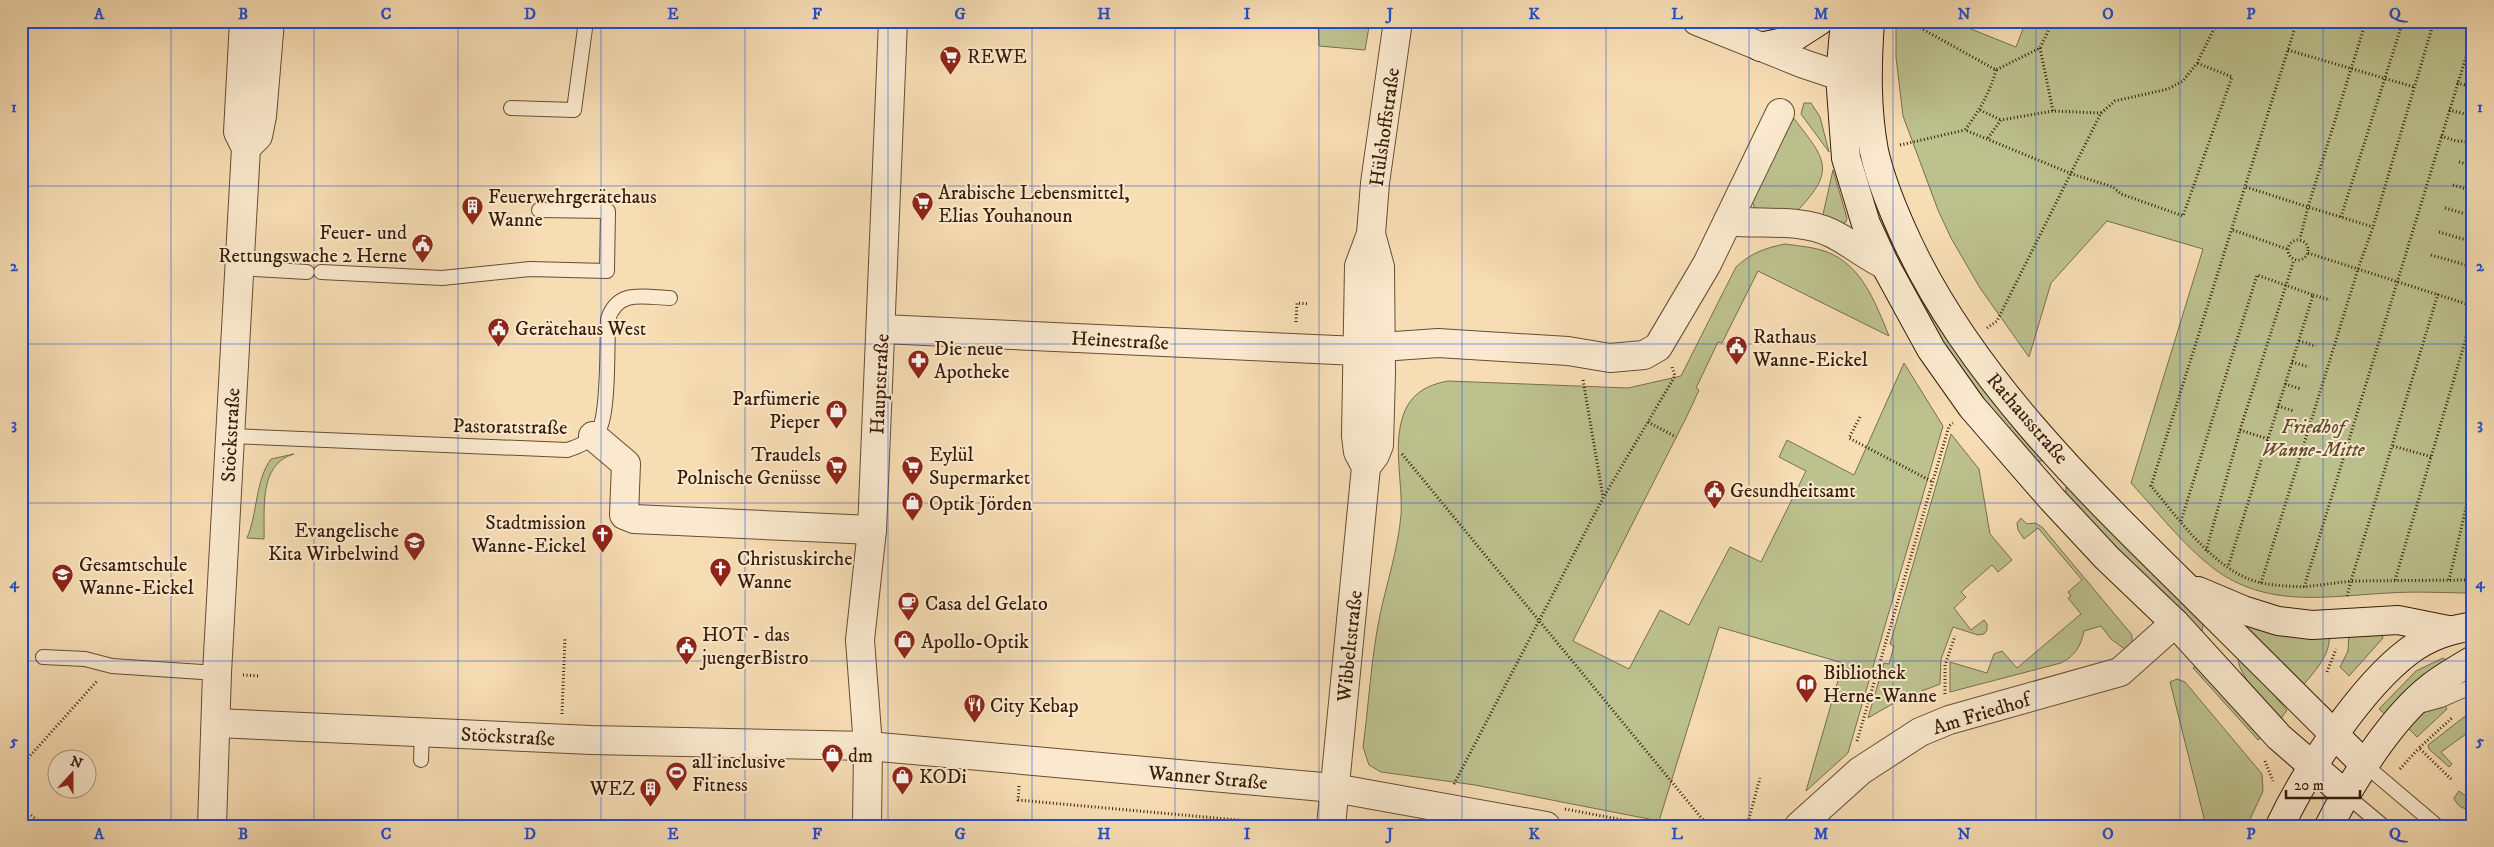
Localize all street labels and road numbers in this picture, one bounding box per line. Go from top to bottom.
street label: Hülshoffstraße [1365,66,1406,188]
street label: Heinestraße [1070,326,1170,357]
street label: Hauptstraße [865,333,896,435]
street label: Rathausstraße [1980,368,2073,470]
street label: Stöckstraße [217,387,246,483]
street label: Pastoratstraße [452,414,567,441]
street label: Wibbeltstraße [1332,589,1369,704]
street label: Am Friedhof [1930,687,2037,741]
street label: Stöckstraße [460,723,556,752]
street label: Wanner Straße [1146,761,1269,796]

